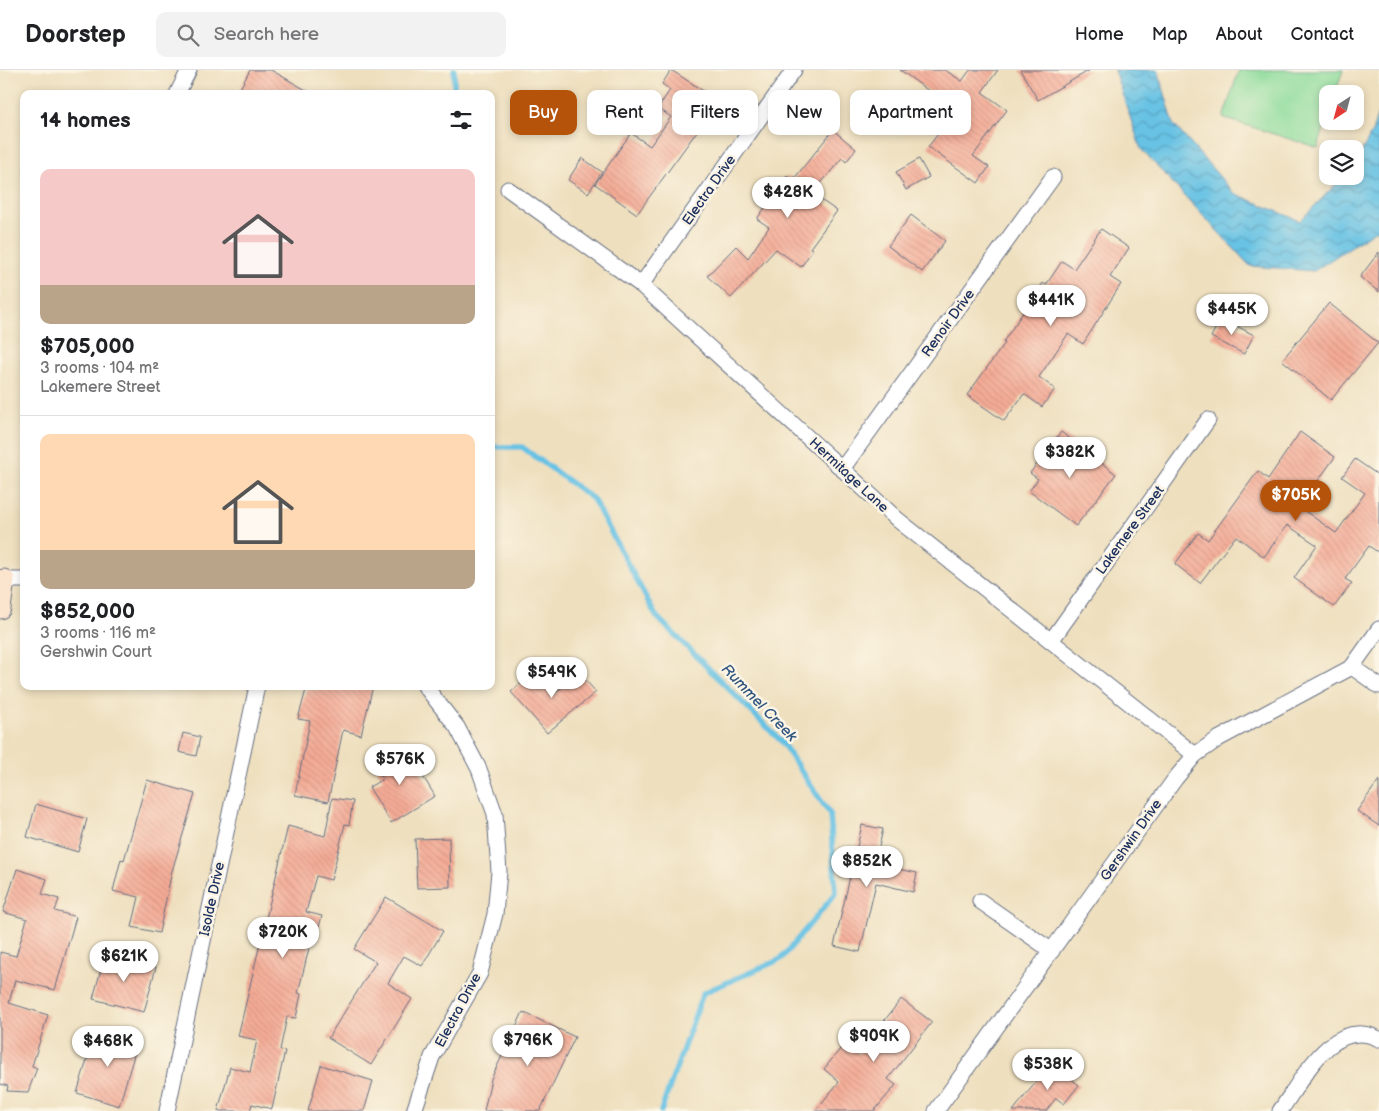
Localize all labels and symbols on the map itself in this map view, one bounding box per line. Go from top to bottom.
north arrow [1319,85,1364,130]
street label: Electra Drive [679,152,739,228]
pin: $428K [753,176,823,219]
pin: $441K [1016,284,1086,327]
street label: Renoir Drive [918,286,978,360]
pin: $445K [1197,294,1267,336]
street label: Hermitage Lane [806,434,892,516]
pin: $382K [1035,436,1105,479]
pin: $705K [1261,480,1331,522]
street label: Lakemere Street [1092,482,1168,578]
pin: $549K [517,656,587,699]
water label: Rummel Creek [717,660,801,746]
pin: $576K [365,744,435,786]
street label: Gershwin Drive [1097,796,1165,884]
pin: $852K [832,846,902,888]
street label: Isolde Drive [196,860,228,938]
pin: $720K [248,916,318,959]
pin: $621K [89,940,159,983]
street label: Electra Drive [431,970,485,1050]
pin: $909K [839,1020,909,1063]
pin: $796K [493,1024,563,1067]
pin: $468K [73,1026,143,1068]
pin: $538K [1013,1048,1083,1091]

